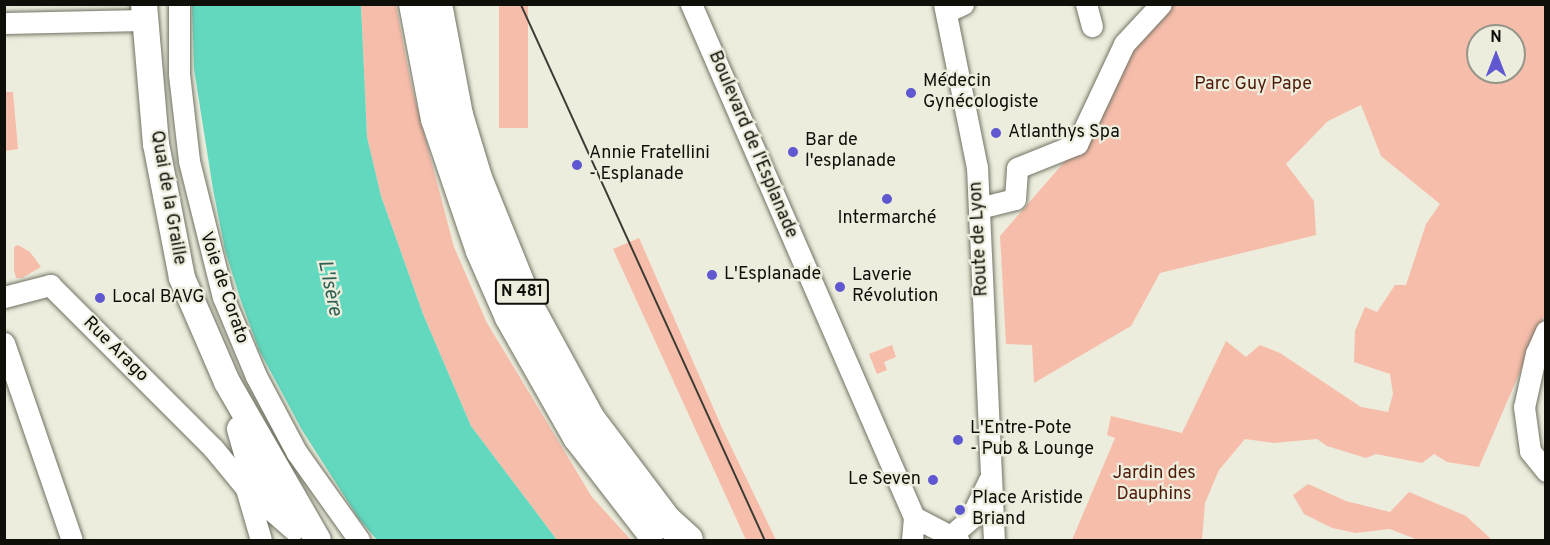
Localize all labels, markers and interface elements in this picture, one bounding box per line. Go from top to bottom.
north arrow [1466,24,1526,84]
text: N [1490,28,1502,48]
street label: Boulevard de l'Esplanade [703,48,801,242]
place label: Médecin Gynécologiste [923,72,1038,115]
park label: Parc Guy Pape [1194,74,1312,96]
marker: Médecin Gynécologiste [904,86,918,100]
place label: Atlanthys Spa [1008,122,1120,144]
marker: Atlanthys Spa [989,126,1003,140]
street label: Quai de la Graille [145,129,189,267]
place label: Bar de l'esplanade [805,131,896,174]
place label: Annie Fratellini - Esplanade [589,144,710,186]
marker: Bar de l'esplanade [786,145,800,159]
marker: Annie Fratellini - Esplanade [570,158,584,172]
street label: Route de Lyon [966,181,994,297]
marker: Intermarché [880,192,894,206]
place label: Intermarché [837,208,937,230]
street label: Voie de Corato [194,229,252,347]
water label: L'Isère [311,258,347,318]
place label: L'Esplanade [724,264,821,286]
place label: Laverie Révolution [852,266,938,308]
marker: L'Esplanade [705,268,719,282]
road number: N 481 [494,279,550,305]
marker: Laverie Révolution [833,280,847,294]
place label: Local BAVG [112,287,205,309]
marker: Local BAVG [93,291,107,305]
street label: Rue Arago [78,313,152,387]
place label: L'Entre-Pote - Pub & Lounge [970,419,1094,462]
marker: L'Entre-Pote - Pub & Lounge [951,433,965,447]
park label: Jardin des Dauphins [1112,464,1196,506]
place label: Le Seven [848,469,921,491]
marker: Le Seven [926,473,940,487]
place label: Place Aristide Briand [972,489,1084,532]
marker: Place Aristide Briand [953,503,967,517]

